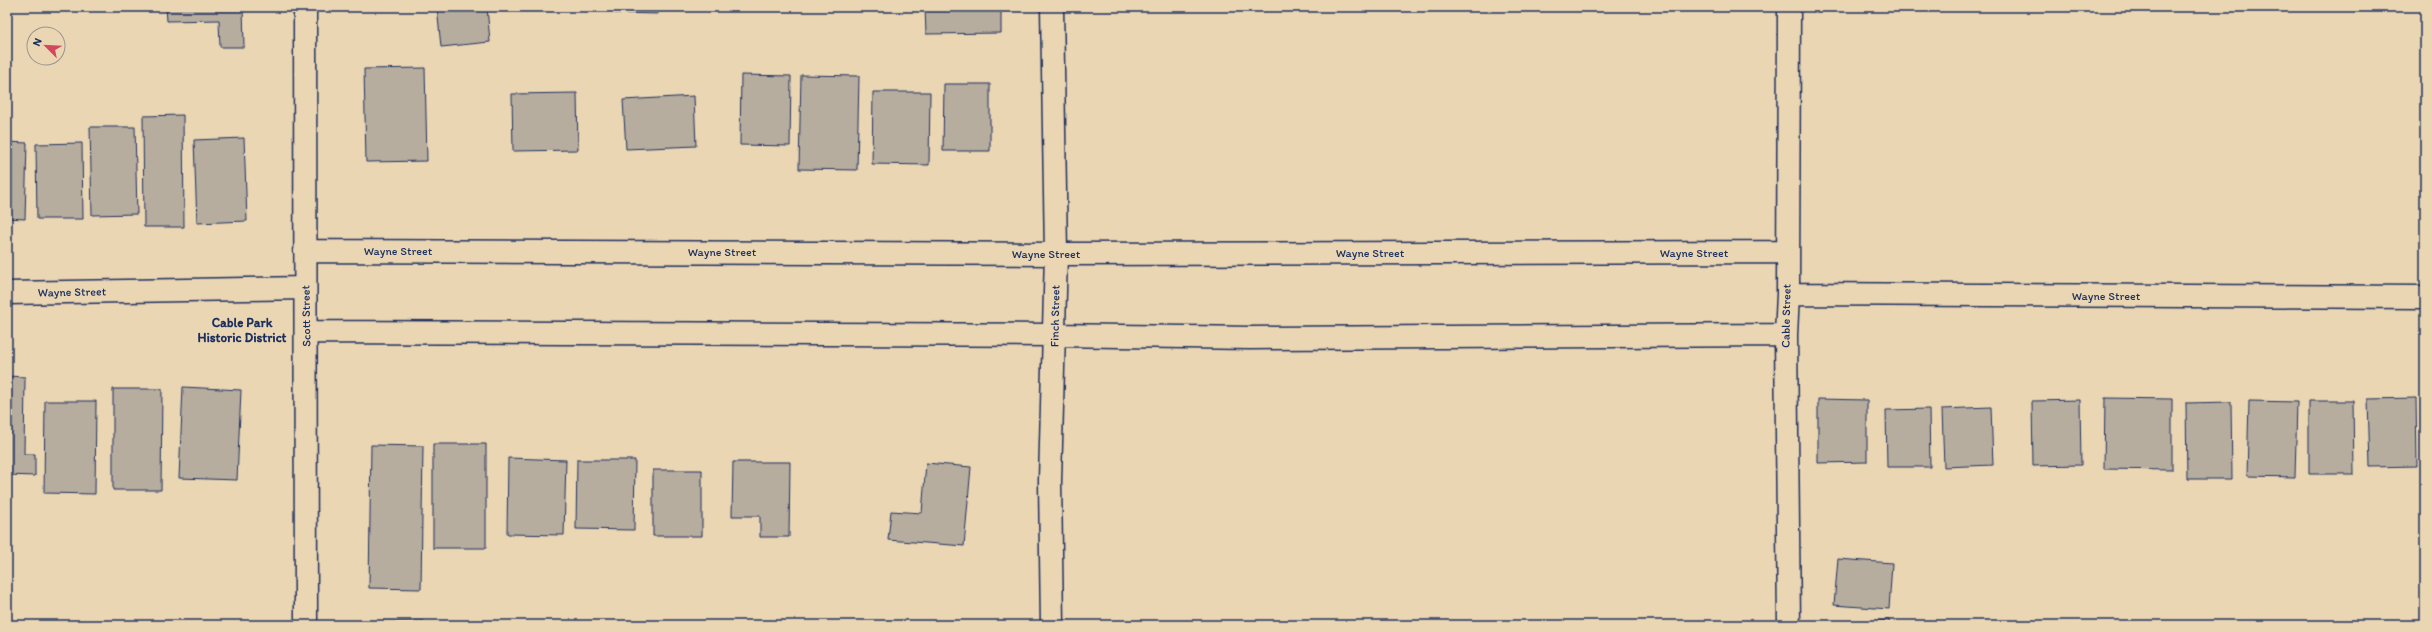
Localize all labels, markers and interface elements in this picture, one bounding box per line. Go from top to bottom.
north arrow [26,26,66,66]
text: N [30,36,45,48]
street label: Wayne Street [364,244,433,258]
street label: Wayne Street [688,245,757,259]
street label: Wayne Street [1336,246,1405,260]
street label: Wayne Street [1660,246,1729,260]
street label: Wayne Street [1012,247,1081,261]
street label: Cable Street [1778,283,1794,348]
street label: Wayne Street [38,284,107,300]
street label: Finch Street [1047,284,1063,347]
street label: Scott Street [298,285,314,347]
street label: Wayne Street [2072,289,2141,303]
district label: Cable Park Historic District [198,315,287,345]

